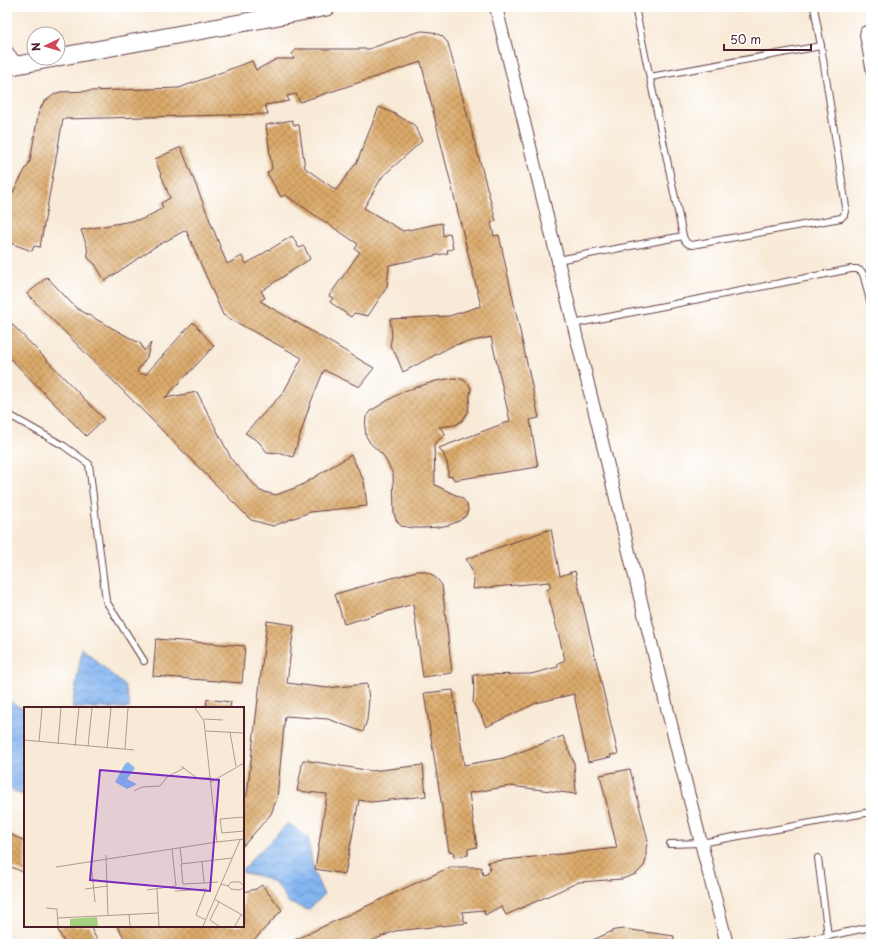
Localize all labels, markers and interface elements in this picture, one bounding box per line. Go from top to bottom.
north arrow [26,26,66,66]
scale bar [724,26,811,52]
text: 50 m [730,30,761,48]
text: N [27,42,44,52]
inset map [24,707,244,927]

